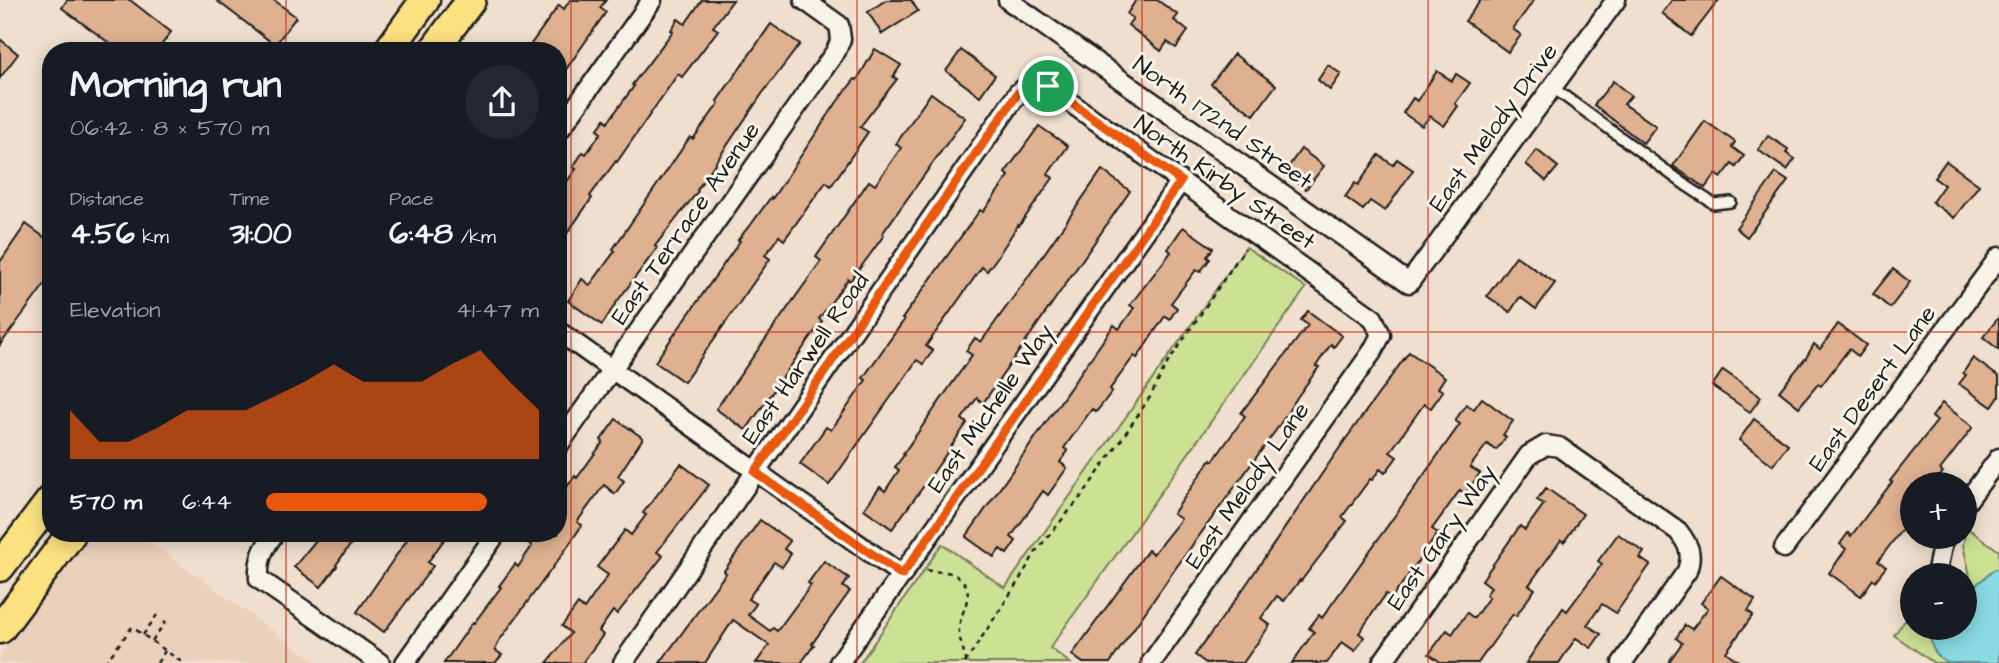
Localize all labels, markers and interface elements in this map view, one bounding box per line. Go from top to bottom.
street label: East Melody Drive [1421,36,1567,219]
street label: North 172nd Street [1126,48,1319,198]
pin [1018,56,1078,116]
text: Morning run [70,60,282,112]
button: share [465,65,539,139]
icon: arrive [1029,67,1067,105]
street label: North Kirby Street [1126,107,1322,259]
text: 06:42 · 8 × 570 m [70,112,269,144]
street label: East Terrace Avenue [603,115,769,332]
text: Distance [70,186,144,213]
text: Time [230,186,269,213]
text: Pace [389,186,433,213]
text: 4.56 [70,213,135,255]
text: 31:00 [230,213,292,255]
text: 6:48 [389,213,453,255]
text: km [135,224,169,251]
text: /km [453,224,496,251]
street label: East Harwell Road [734,266,878,451]
text: Elevation [70,294,161,326]
text: 41–47 m [456,294,539,326]
street label: East Desert Lane [1801,299,1945,479]
street label: East Michelle Way [920,317,1063,501]
street label: East Melody Lane [1177,395,1319,576]
street label: East Gary Way [1379,458,1505,618]
map controls [1900,472,1977,640]
button: + [1900,472,1977,549]
text: 570 m [70,486,142,518]
text: 6:44 [182,486,232,518]
button: − [1900,563,1977,640]

